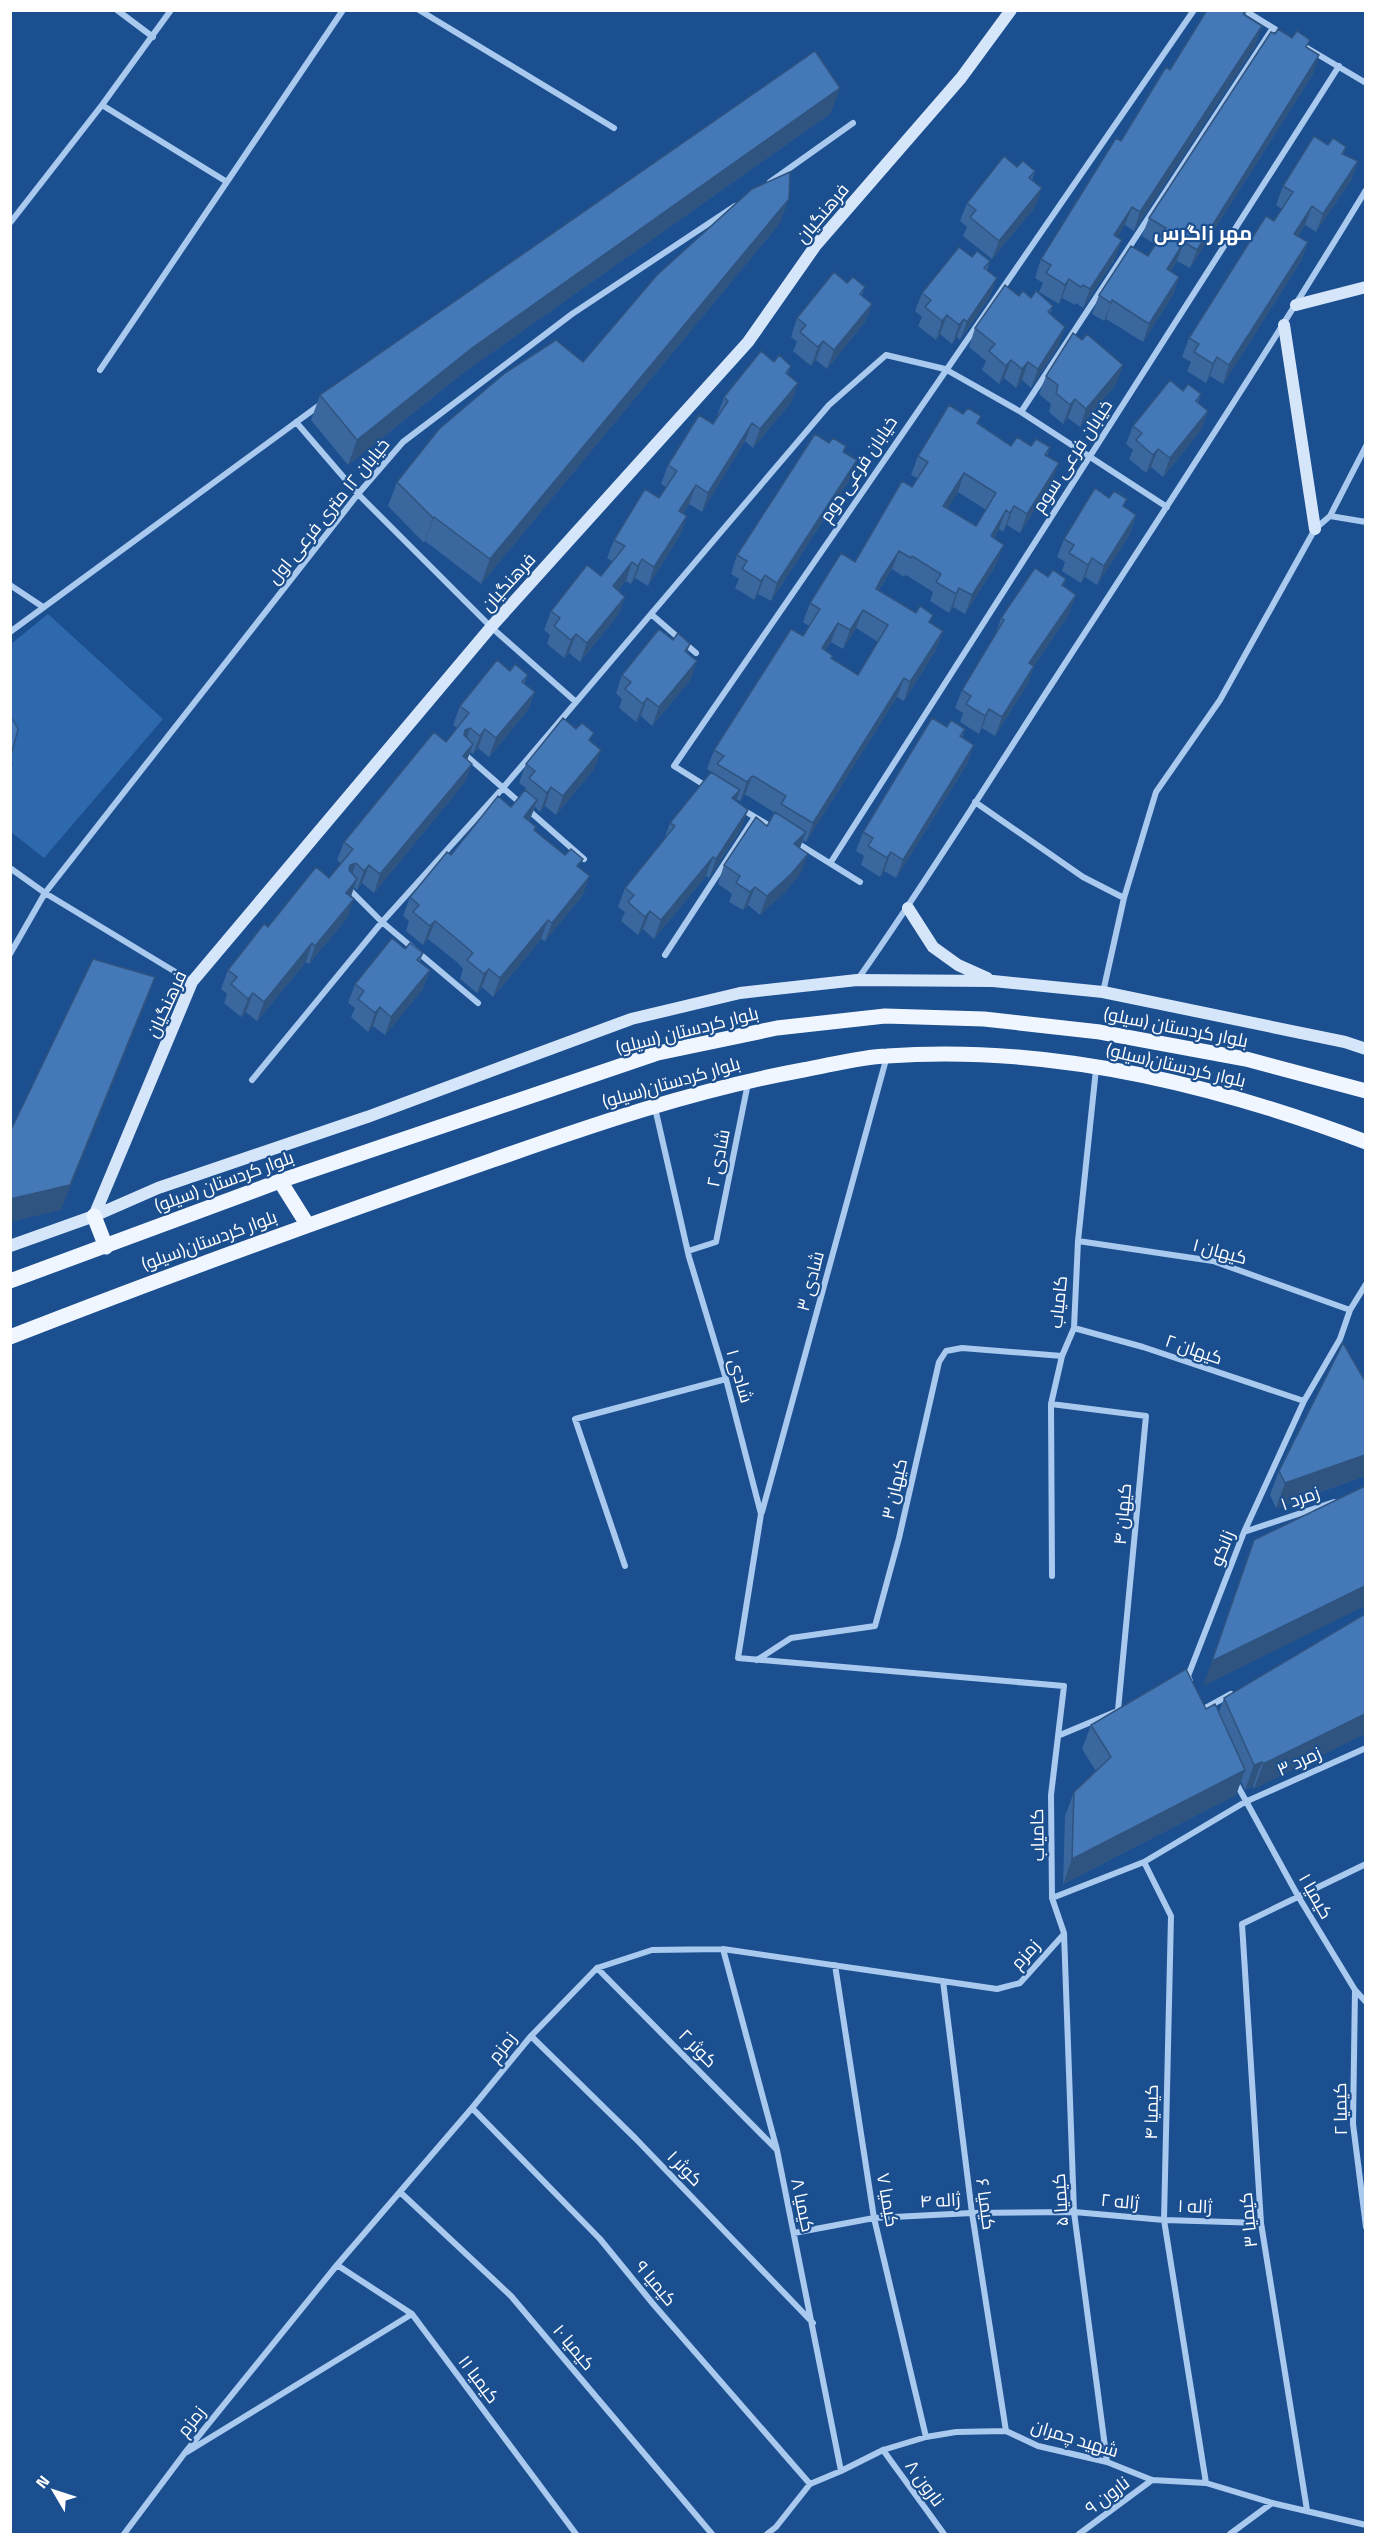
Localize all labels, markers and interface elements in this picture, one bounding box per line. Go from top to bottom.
street label: فرهنگیان [789,177,855,249]
district label: مهر زاگرس [1154,217,1252,248]
street label: خیابان فرعی سوم [1025,394,1119,518]
street label: خیابان فرعی دوم [812,410,904,528]
street label: خیابان ۱۲ متری فرعی اول [260,432,396,590]
street label: فرهنگیان [474,546,542,618]
street label: فرهنگیان [139,966,193,1042]
street label: بلوار کردستان (سیلو) [613,999,761,1061]
street label: بلوار کردستان (سیلو) [1101,1000,1251,1054]
street label: بلوار کردستان(سیلو) [1103,1036,1249,1094]
street label: بلوار کردستان(سیلو) [599,1049,743,1115]
street label: شادی ۲ [699,1127,737,1189]
street label: بلوار کردستان (سیلو) [150,1143,298,1219]
street label: بلوار کردستان(سیلو) [137,1203,281,1277]
street label: کیهان ۱ [1190,1231,1250,1271]
street label: شادی ۳ [789,1248,831,1314]
street label: کامیاب [1042,1274,1074,1330]
street label: کیهان ۲ [1162,1327,1226,1371]
street label: شادی ۱ [720,1346,760,1406]
street label: کیهان ۳ [874,1456,914,1522]
street label: زمرد ۱ [1277,1479,1323,1517]
street label: کیهان ۴ [1106,1482,1138,1546]
street label: زانکو [1203,1526,1241,1570]
street label: زمرد ۳ [1272,1739,1326,1783]
street label: کامیاب [1023,1808,1051,1862]
street label: کیمیا ۱ [1292,1868,1340,1924]
street label: زمزم [1004,1933,1046,1975]
street label: کوثر ۲ [672,2022,724,2074]
street label: زمزم [481,2026,523,2068]
street label: کیمیا ۲ [1326,2082,1354,2136]
street label: کیمیا ۴ [1137,2084,1165,2140]
street label: کوثر ۱ [661,2144,709,2192]
street label: کیمیا ۷ [870,2171,906,2229]
street label: کیمیا ۵ [1045,2173,1075,2227]
street label: کیمیا ۸ [784,2176,822,2234]
street label: کیمیا ۶ [969,2176,1003,2232]
street label: ژاله ۴ [919,2185,961,2215]
street label: ژاله ۲ [1100,2186,1141,2216]
street label: کیمیا ۳ [1232,2191,1264,2249]
street label: ژاله ۱ [1177,2192,1213,2220]
street label: کیمیا ۹ [629,2254,683,2312]
street label: کیمیا ۱۰ [547,2318,601,2376]
street label: کیمیا ۱۱ [452,2349,506,2409]
street label: زمزم [170,2400,212,2442]
street label: شهید چمران [1028,2412,1122,2464]
street label: نارون ۸ [899,2454,951,2512]
north arrow [24,2461,84,2521]
street label: نارون ۹ [1079,2469,1135,2521]
text: N [30,2470,55,2493]

